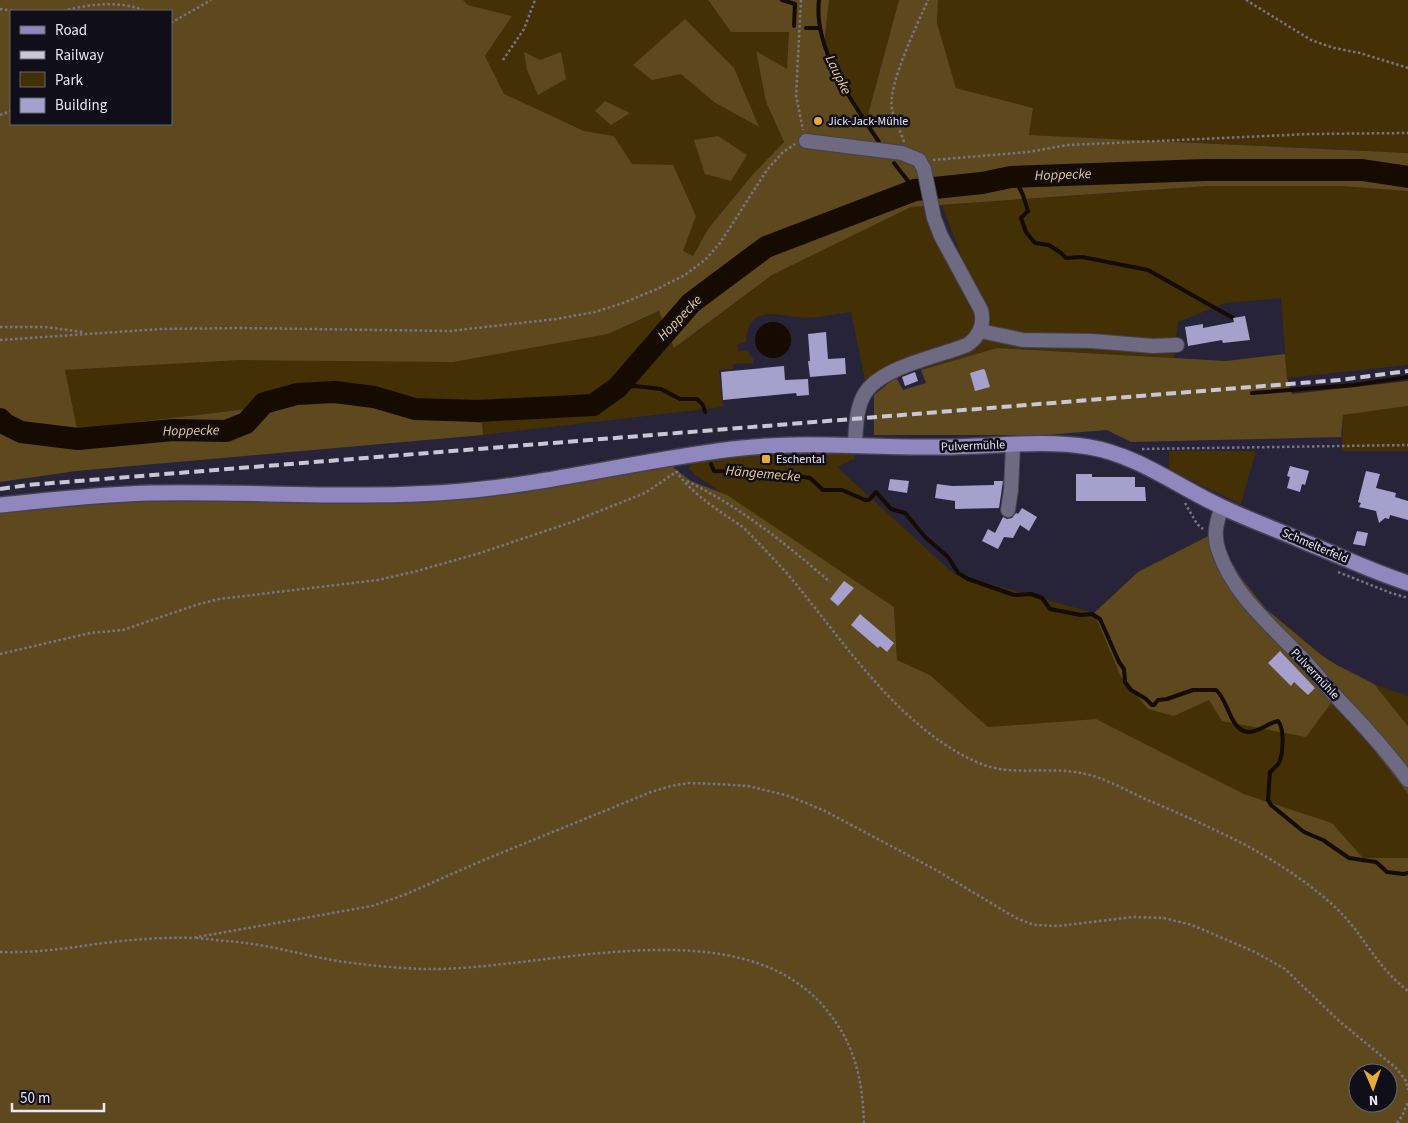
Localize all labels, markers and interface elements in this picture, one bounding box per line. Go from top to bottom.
legend [10,10,172,125]
text: Road [55,20,87,41]
text: Railway [55,45,104,66]
water label: Laupke [820,52,856,98]
text: Park [55,70,84,91]
text: Building [55,95,108,116]
place label: Jick-Jack-Mühle [828,113,908,130]
marker: Jick-Jack-Mühle [812,115,824,127]
water label: Hoppecke [1034,164,1092,186]
water label: Hoppecke [653,290,707,345]
water label: Hoppecke [162,421,220,441]
street label: Pulvermühle [941,436,1005,456]
place label: Eschental [776,451,825,468]
marker: Eschental [760,453,772,465]
water label: Hängemecke [725,461,801,487]
street label: Schmelterfeld [1279,524,1351,568]
street label: Pulvermühle [1287,645,1343,703]
north arrow [1348,1063,1398,1113]
scale bar [12,1080,105,1112]
text: 50 m [20,1088,50,1109]
text: N [1368,1090,1378,1110]

